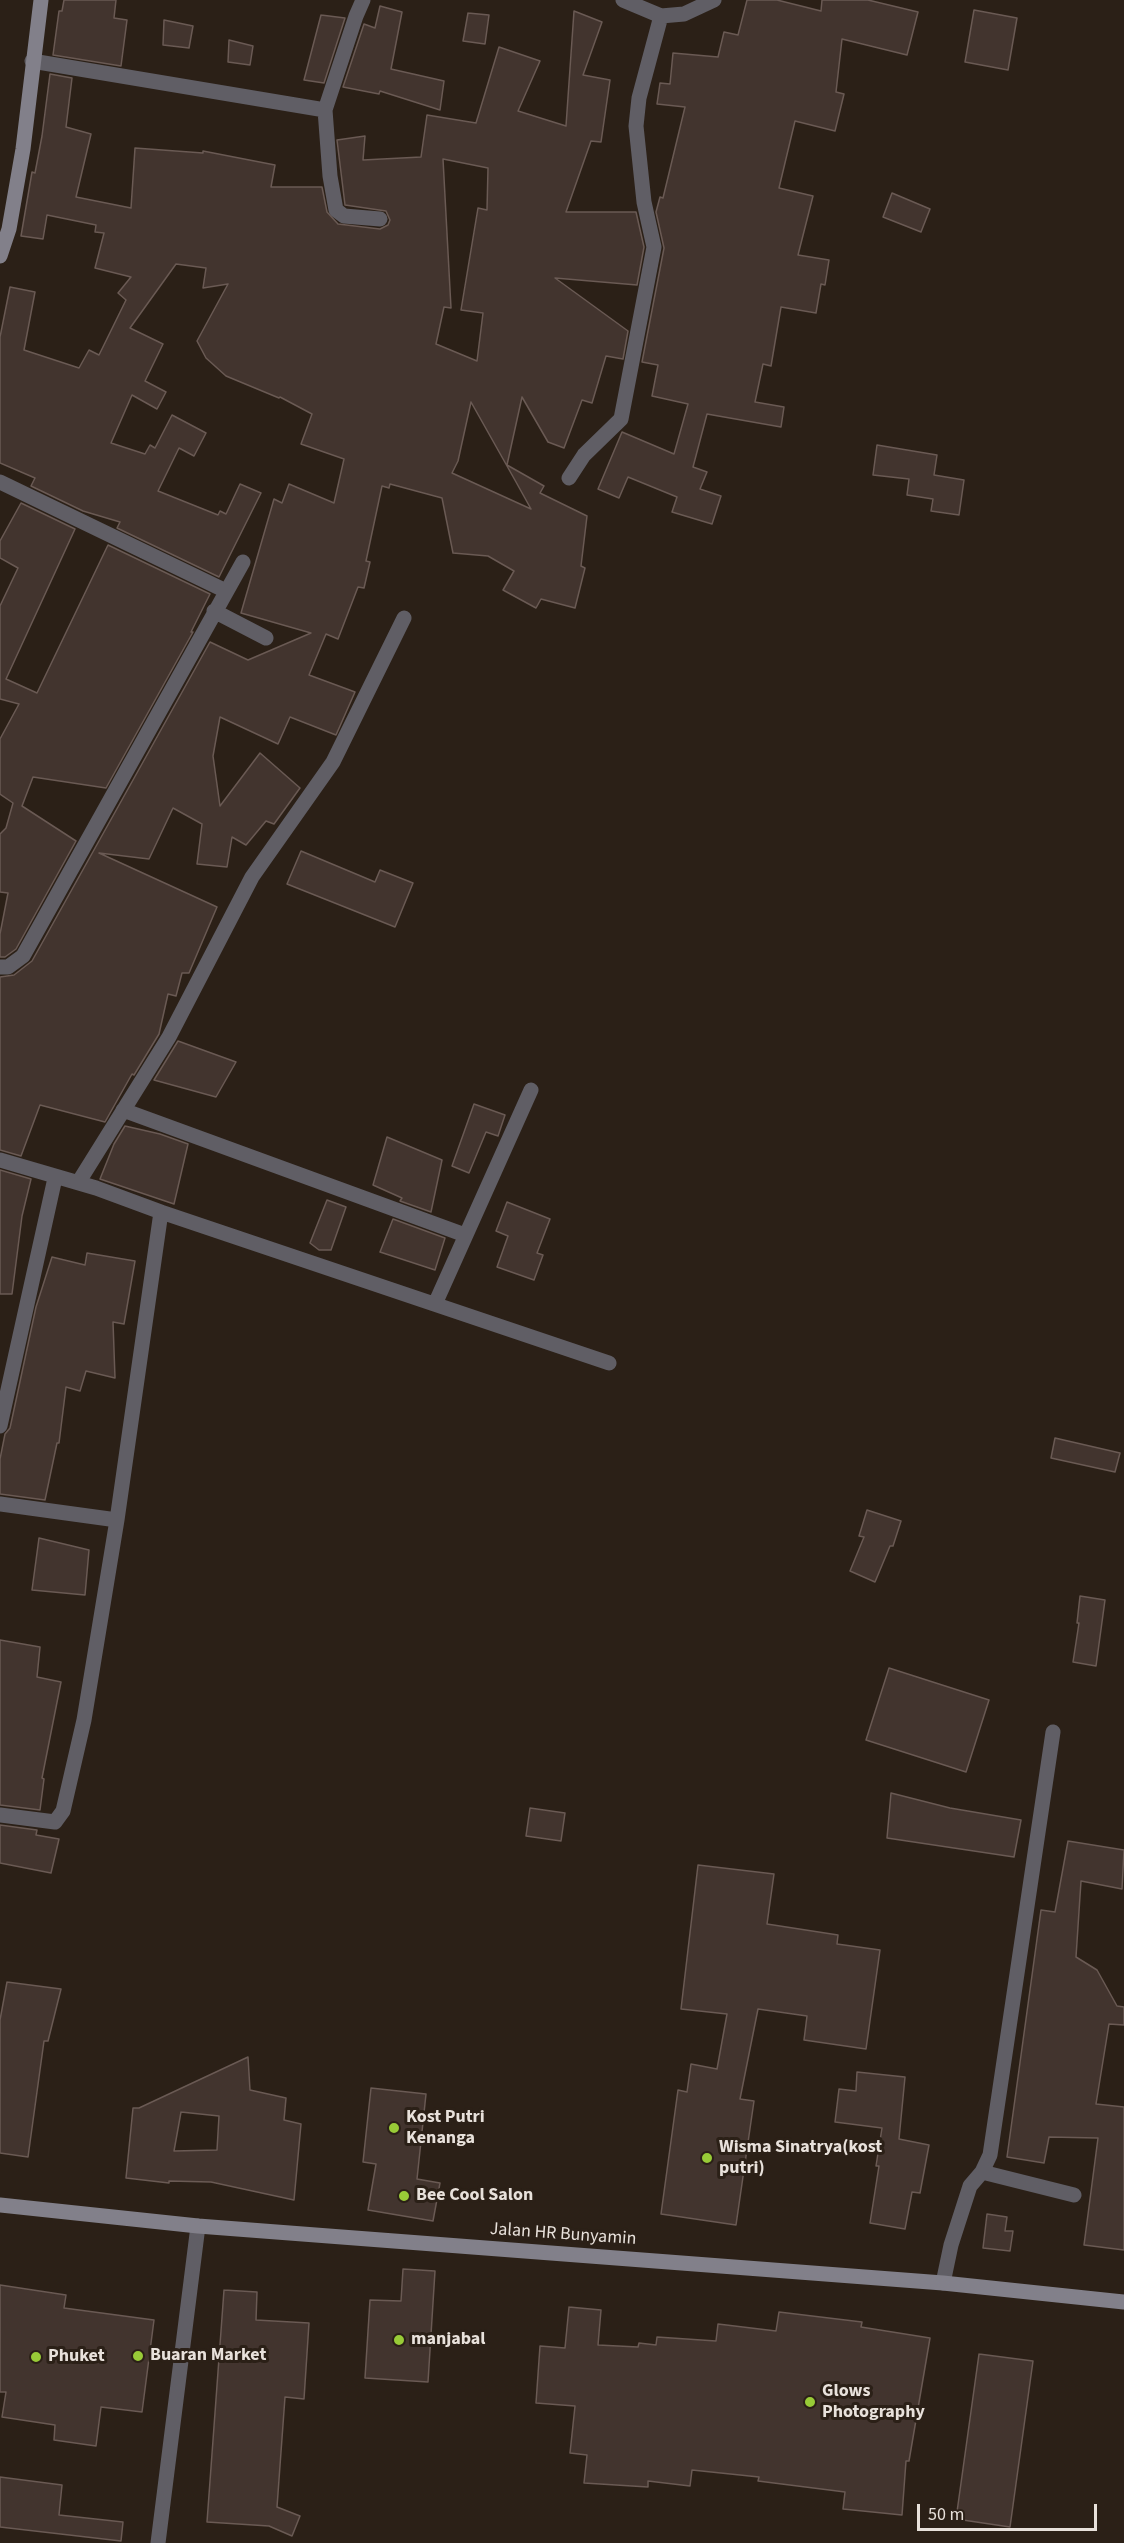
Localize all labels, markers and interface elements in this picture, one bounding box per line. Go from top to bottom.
place label: Kost Putri Kenanga [406,2107,485,2150]
marker: Kost Putri Kenanga [387,2121,401,2135]
place label: Wisma Sinatrya(kost putri) [719,2137,882,2180]
marker: Wisma Sinatrya(kost putri) [700,2151,714,2165]
place label: Bee Cool Salon [416,2185,533,2207]
marker: Bee Cool Salon [397,2189,411,2203]
street label: Jalan HR Bunyamin [489,2219,637,2251]
place label: manjabal [411,2329,485,2351]
marker: manjabal [392,2333,406,2347]
place label: Buaran Market [150,2345,266,2367]
place label: Phuket [48,2346,105,2368]
marker: Buaran Market [131,2349,145,2363]
marker: Phuket [29,2350,43,2364]
place label: Glows Photography [822,2381,925,2424]
marker: Glows Photography [803,2395,817,2409]
scale bar [920,2492,1100,2530]
text: 50 m [928,2502,964,2527]

